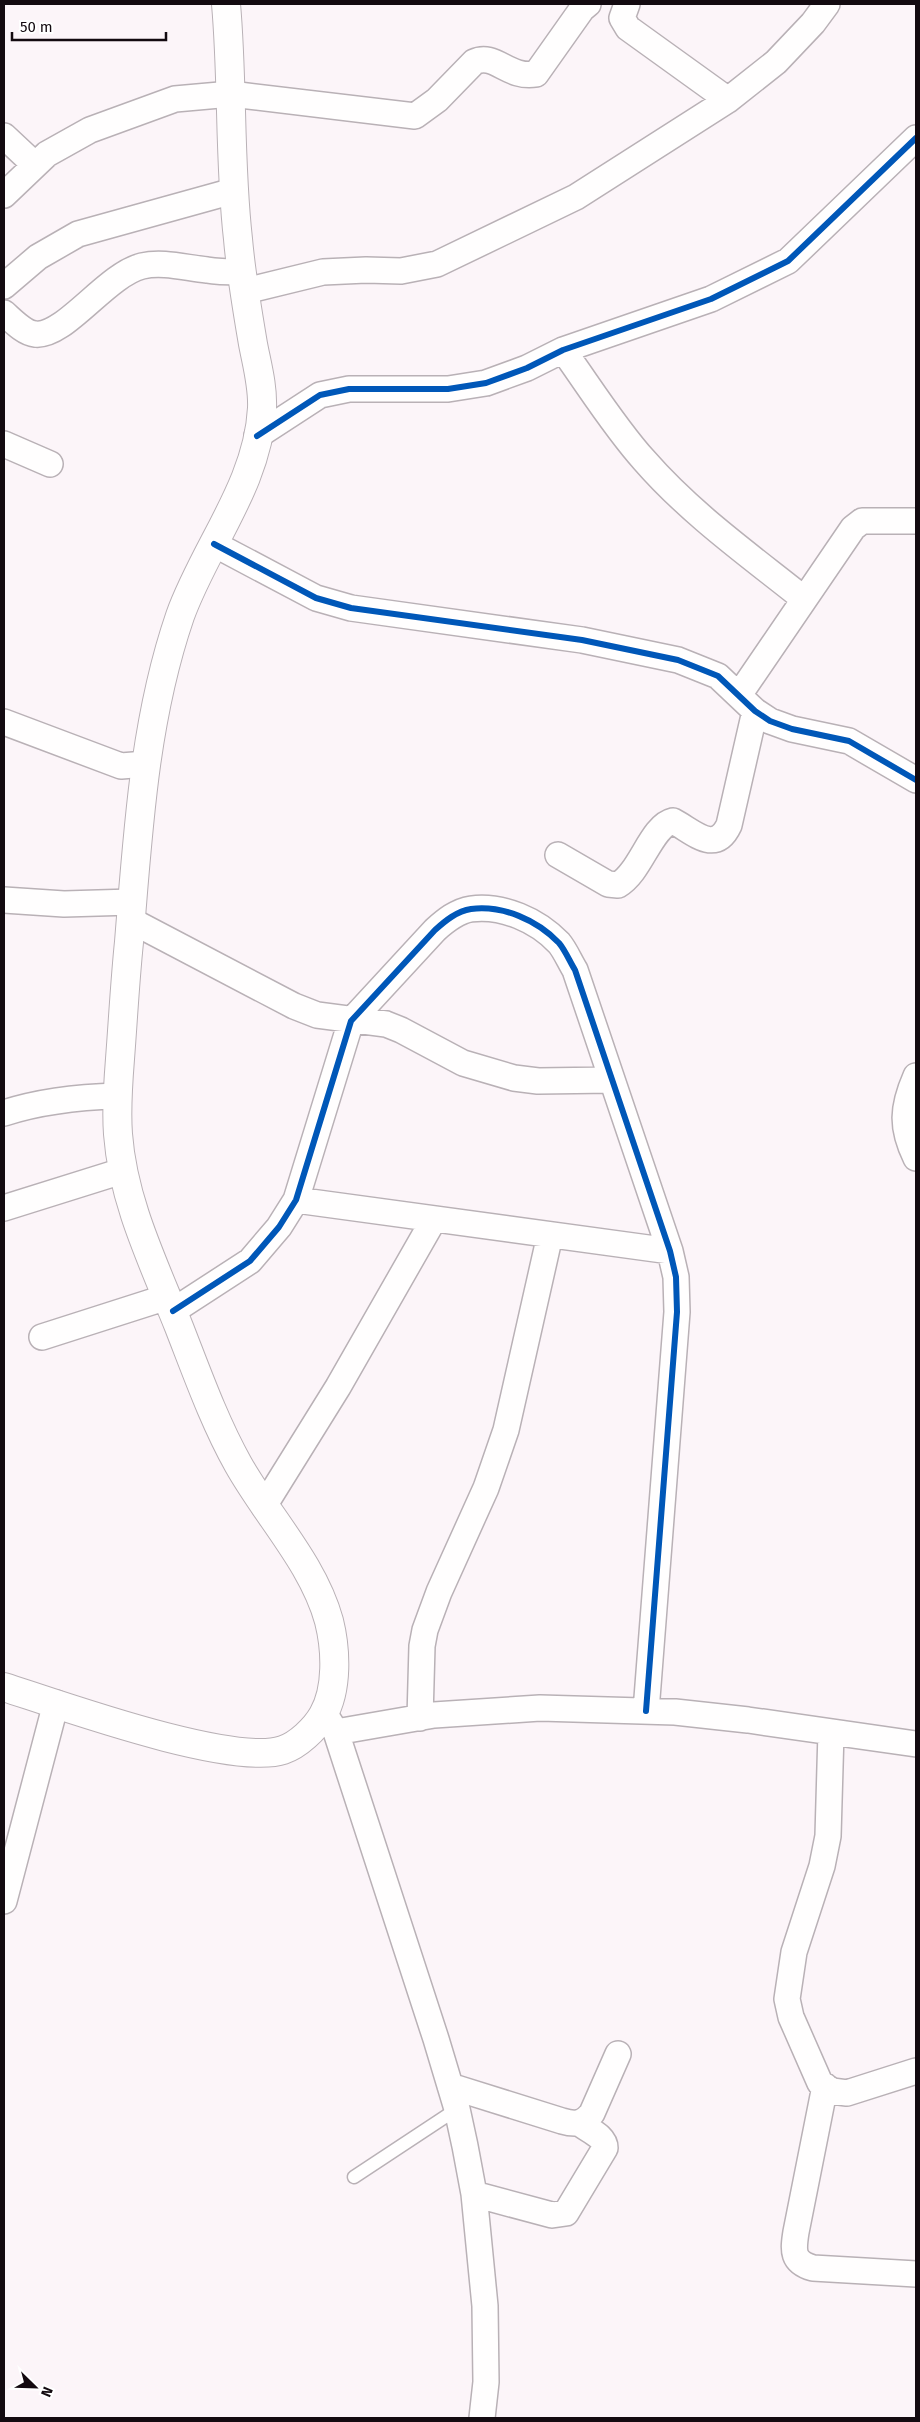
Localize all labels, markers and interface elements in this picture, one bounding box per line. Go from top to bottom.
scale bar [12,10,166,42]
text: 50 m [20,18,53,36]
north arrow [10,2362,60,2412]
text: N [37,2384,56,2399]

